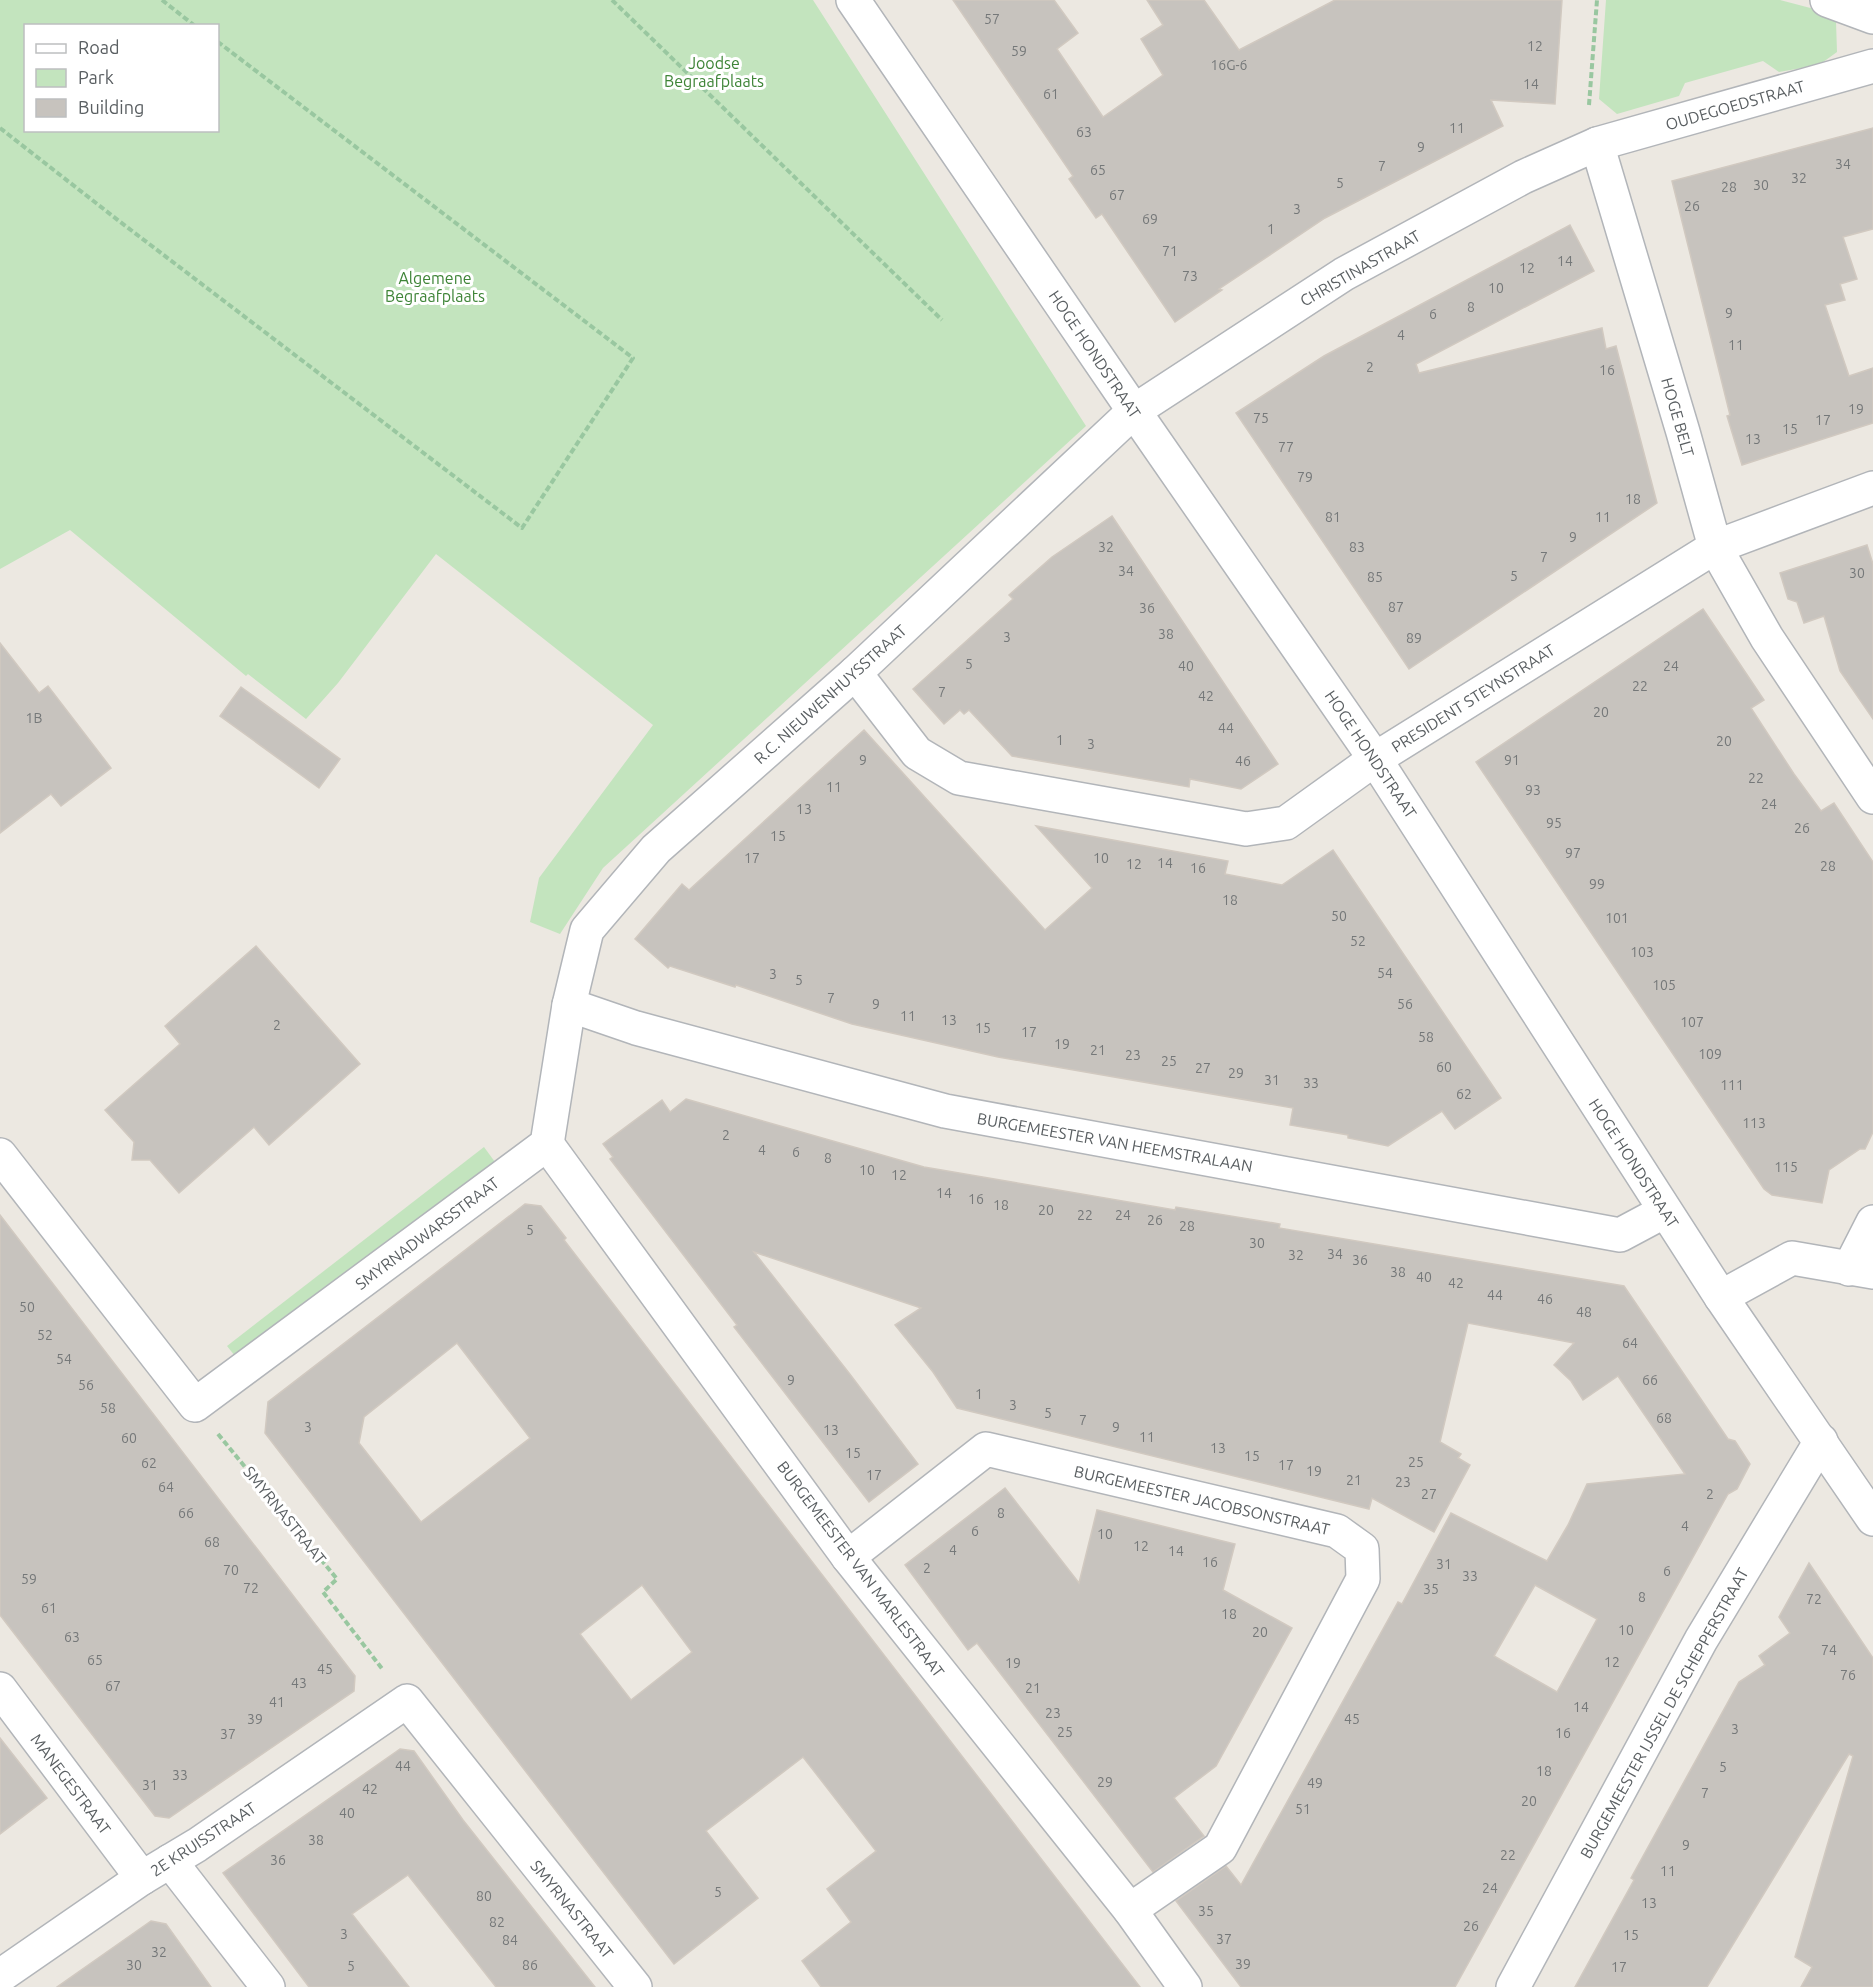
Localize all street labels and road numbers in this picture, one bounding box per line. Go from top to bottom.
street label: OUDEGOEDSTRAAT [1663,77,1807,133]
street label: CHRISTINASTRAAT [1297,226,1423,310]
street label: HOGE HONDSTRAAT [1046,287,1144,421]
street label: HOGE BELT [1658,375,1698,459]
street label: R.C. NIEUWENHUYSSTRAAT [750,621,910,767]
street label: PRESIDENT STEYNSTRAAT [1388,640,1558,756]
street label: HOGE HONDSTRAAT [1322,687,1420,821]
street label: HOGE HONDSTRAAT [1586,1095,1682,1231]
street label: BURGEMEESTER VAN HEEMSTRALAAN [976,1109,1254,1175]
street label: SMYRNADWARSSTRAAT [352,1173,502,1293]
street label: BURGEMEESTER VAN MARLESTRAAT [774,1458,948,1681]
street label: SMYRNASTRAAT [240,1462,330,1568]
street label: BURGEMEESTER JACOBSONSTRAAT [1072,1462,1332,1538]
street label: BURGEMEESTER IJSSEL DE SCHEPPERSTRAAT [1576,1565,1752,1861]
street label: MANEGESTRAAT [27,1730,115,1838]
street label: 2E KRUISSTRAAT [147,1798,259,1880]
street label: SMYRNASTRAAT [527,1856,617,1962]

